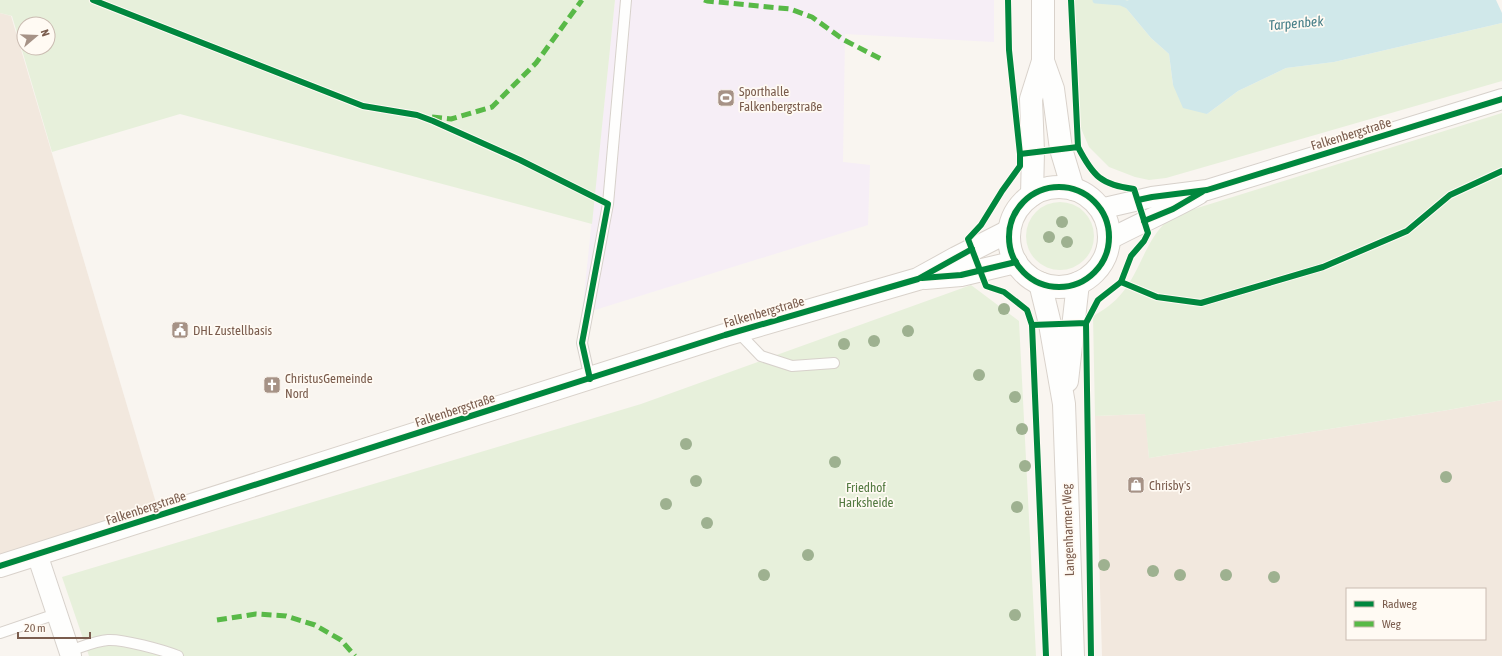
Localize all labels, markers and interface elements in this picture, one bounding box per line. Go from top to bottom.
water label: Tarpenbek [1268,13,1325,33]
north arrow [16,16,56,56]
text: N [39,28,52,38]
place label: Sporthalle Falkenbergstraße [739,84,822,114]
sports icon: Sporthalle Falkenbergstraße [716,88,736,108]
street label: Falkenbergstraße [1309,115,1393,153]
street label: Falkenbergstraße [722,293,806,331]
public building icon: DHL Zustellbasis [170,320,190,340]
place label: DHL Zustellbasis [193,323,273,338]
place label: ChristusGemeinde Nord [285,371,373,401]
church icon: ChristusGemeinde Nord [262,375,282,395]
street label: Falkenbergstraße [413,390,497,430]
shop icon: Chrisby's [1126,475,1146,495]
place label: Chrisby's [1149,478,1191,493]
park label: Friedhof Harksheide [838,480,894,510]
street label: Langenharmer Weg [1059,483,1077,576]
street label: Falkenbergstraße [104,488,188,528]
legend [1346,588,1486,640]
text: Radweg [1382,597,1418,611]
scale bar [18,614,90,640]
text: Weg [1382,617,1402,631]
text: 20 m [24,621,46,635]

